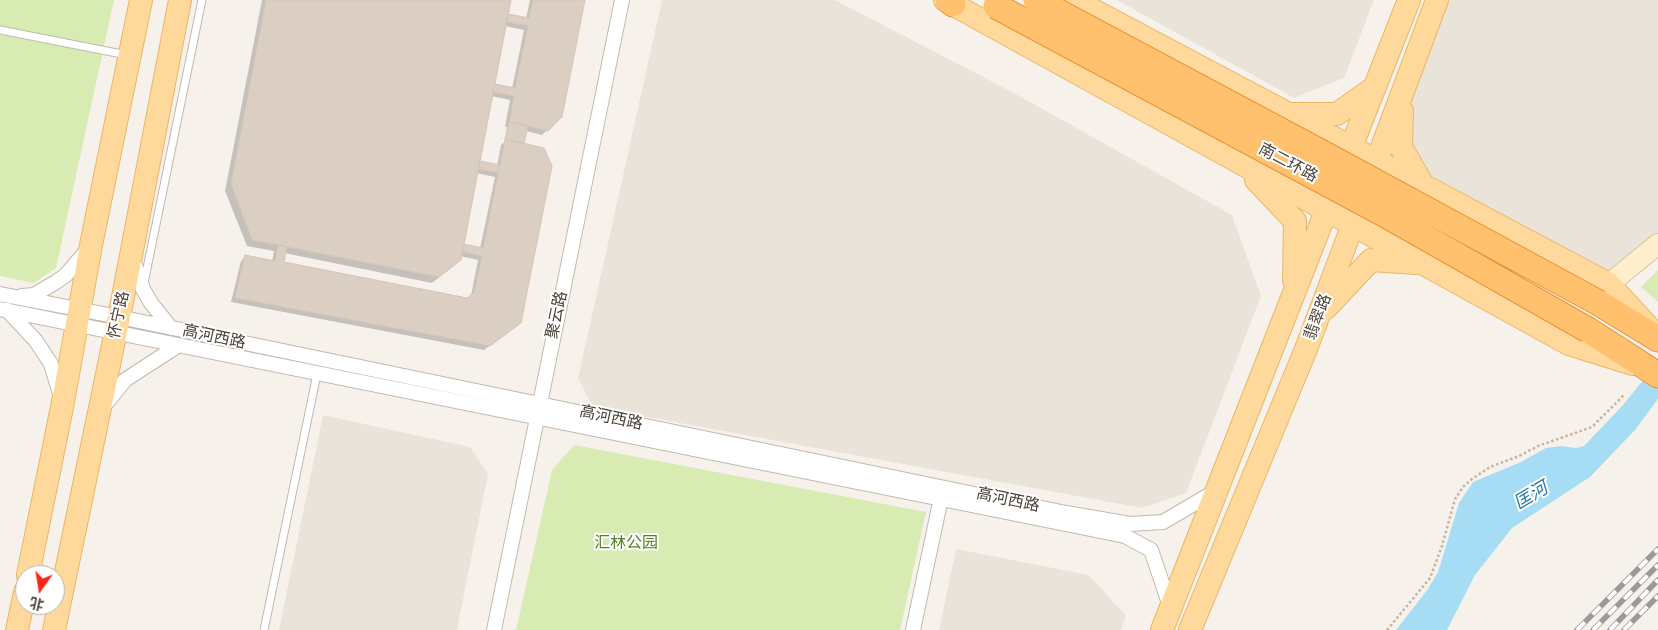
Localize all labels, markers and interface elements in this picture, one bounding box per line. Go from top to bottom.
street label: 南二环路 [1255,140,1321,186]
street label: 怀宁路 [105,290,133,340]
street label: 聚云路 [543,290,571,340]
street label: 翡翠路 [1300,291,1336,343]
street label: 高河西路 [181,321,247,353]
street label: 高河西路 [578,402,644,434]
water label: 匡河 [1510,477,1552,515]
street label: 高河西路 [975,484,1041,516]
park label: 汇林公园 [594,533,658,553]
north arrow [15,565,65,615]
text: 北 [28,593,46,615]

